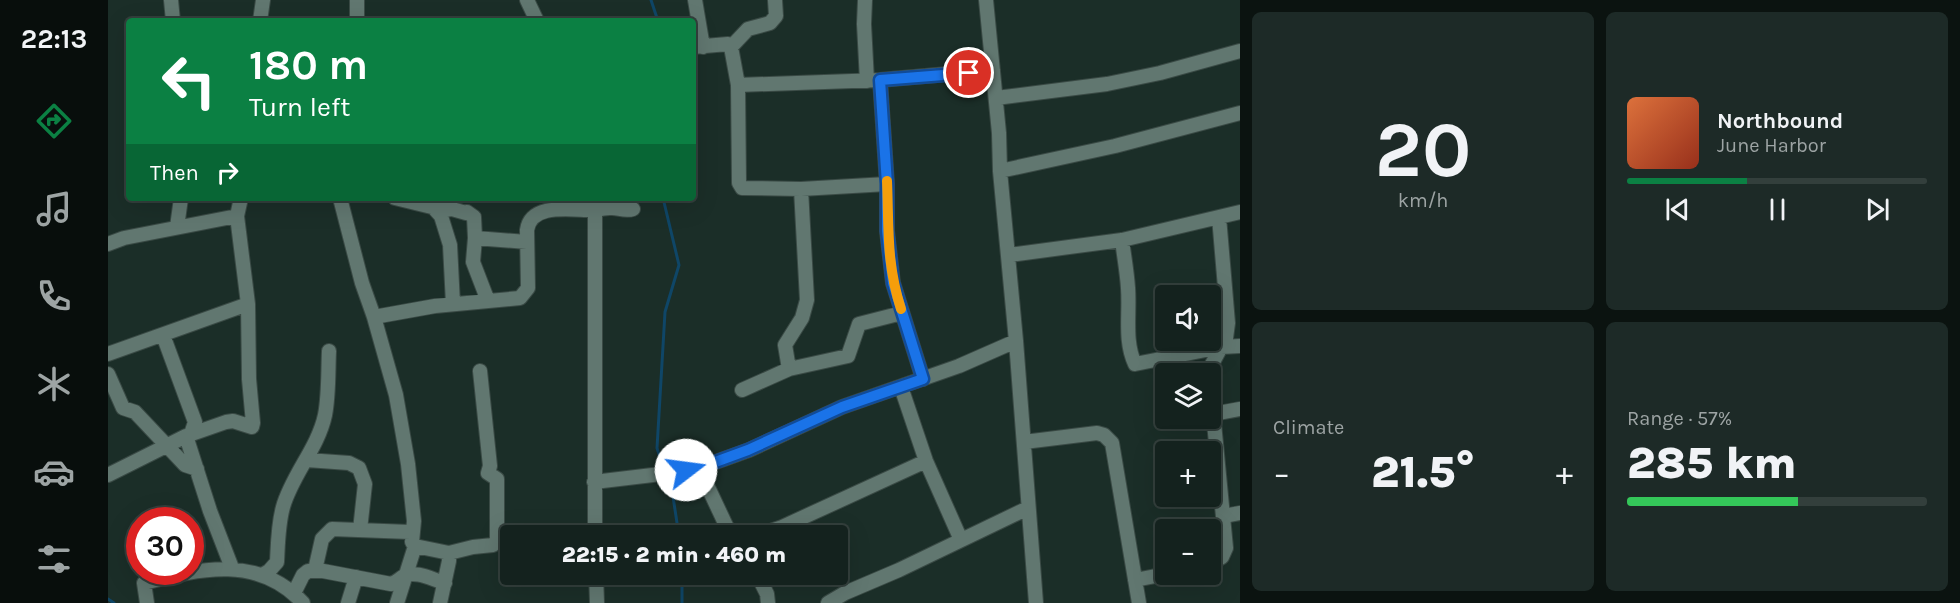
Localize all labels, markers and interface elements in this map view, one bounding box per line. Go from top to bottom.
text: 22:13 [21,23,87,55]
text: 180 m [249,40,368,90]
icon: left [150,42,228,120]
pin [943,47,994,98]
icon: arrive [952,56,985,89]
text: Turn left [249,91,350,123]
icon: directions [33,100,75,142]
text: 20 [1375,104,1471,196]
text: Northbound [1717,108,1843,134]
text: June Harbor [1717,134,1826,157]
icon: right [211,156,244,189]
text: Then [150,160,199,186]
icon: music [33,188,75,230]
text: km/h [1398,189,1448,212]
icon: previous [1661,193,1694,226]
icon: pause [1761,193,1794,226]
icon: next [1861,193,1894,226]
icon: phone [33,275,75,317]
map controls [1155,285,1221,585]
button: sound [1155,285,1221,351]
icon: climate [33,363,75,405]
button: layers [1155,363,1221,429]
text: Range · 57% [1627,407,1732,430]
text: Climate [1273,416,1344,439]
text: 285 km [1627,437,1796,489]
position arrow [654,438,718,502]
button: + [1155,441,1221,507]
text: 21.5° [1371,446,1475,498]
icon: car [33,451,75,493]
text: − [1273,454,1290,492]
text: + [1556,454,1573,492]
speed limit sign: 30 [126,507,204,585]
button: − [1155,519,1221,585]
icon: filters [33,538,75,580]
text: 22:15 · 2 min · 460 m [562,542,786,568]

